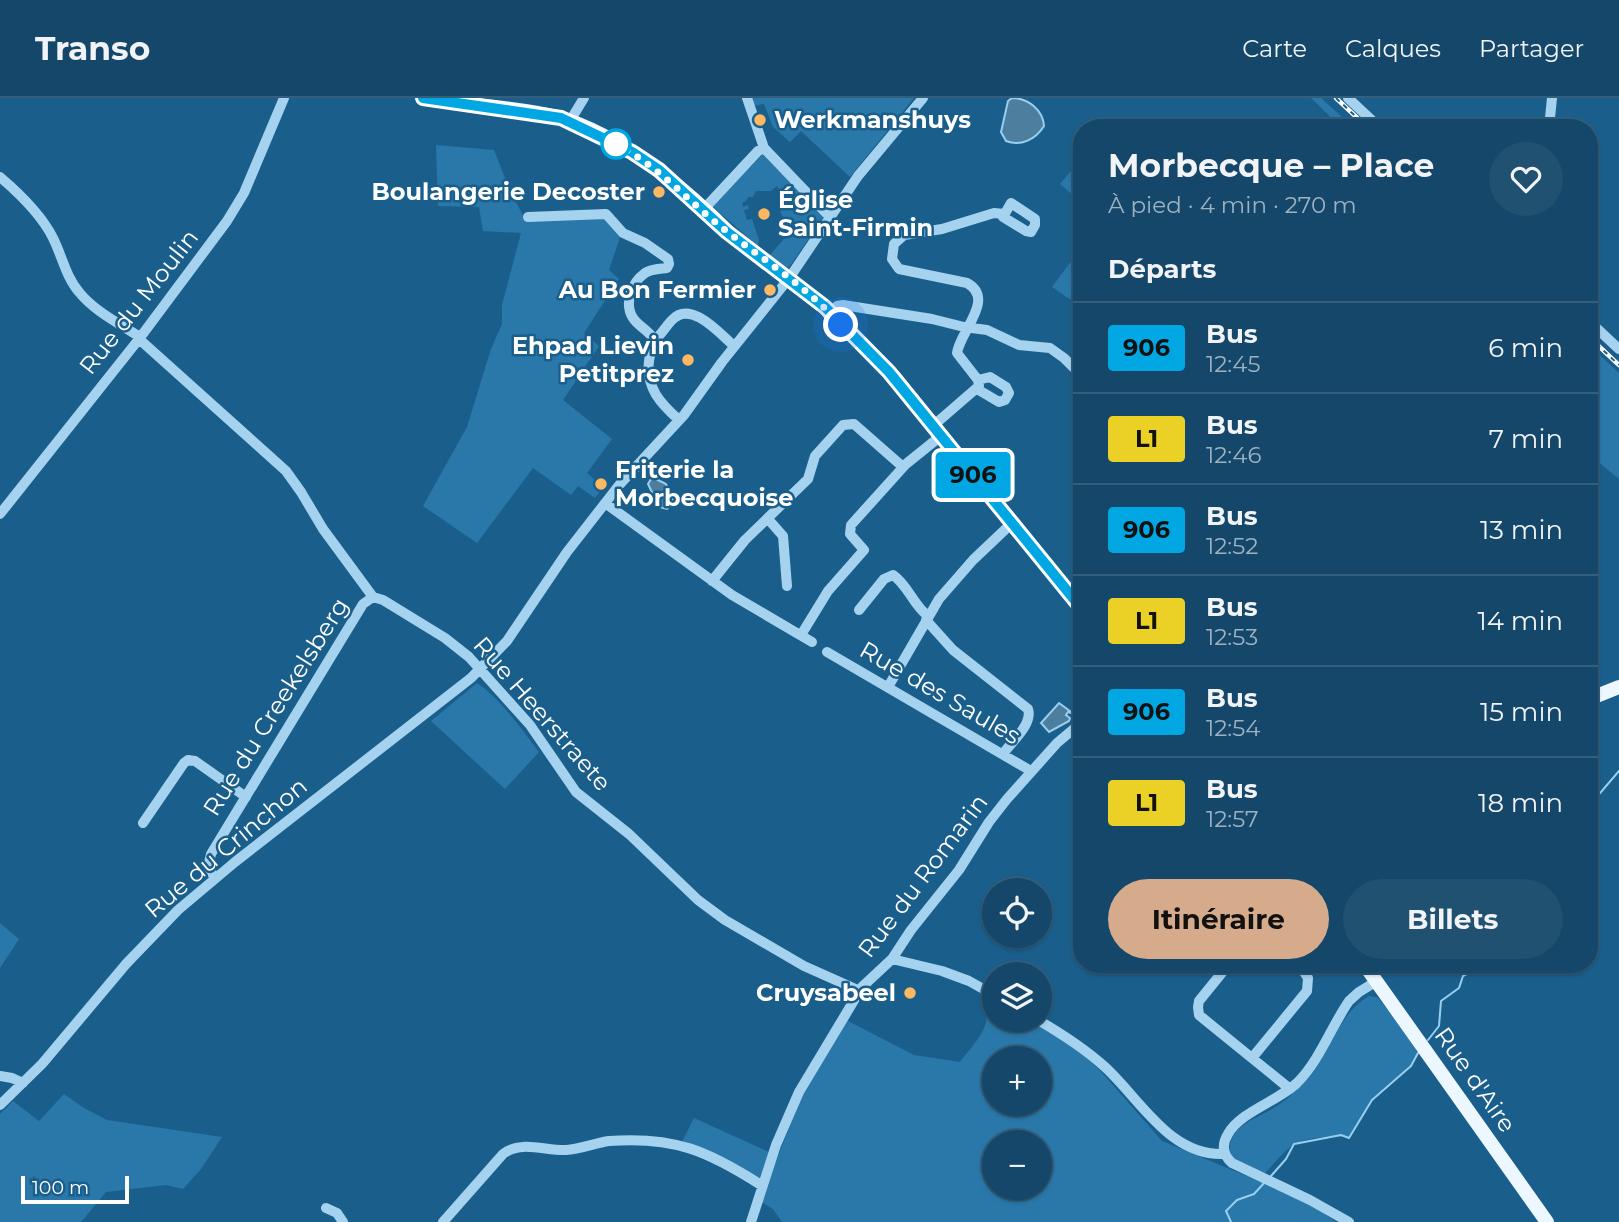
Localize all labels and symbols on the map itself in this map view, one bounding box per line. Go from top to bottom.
place label: Werkmanshuys [774,105,971,134]
marker: Werkmanshuys [752,112,768,128]
unlabelled marker [601,129,631,159]
place label: Boulangerie Decoster [371,177,645,206]
marker: Boulangerie Decoster [651,184,667,200]
place label: Église Saint-Firmin [778,185,933,242]
marker: Église Saint-Firmin [756,206,772,222]
street label: Rue du Moulin [73,223,204,380]
place label: Au Bon Fermier [558,275,756,304]
marker: Au Bon Fermier [762,282,778,298]
your location [823,307,858,342]
place label: Ehpad Lievin Petitprez [512,331,674,388]
marker: Ehpad Lievin Petitprez [680,352,696,368]
line badge: 906 [933,452,1013,498]
place label: Friterie la Morbecquoise [615,455,794,512]
marker: Friterie la Morbecquoise [593,476,609,492]
street label: Rue du Creekelsberg [197,592,354,821]
street label: Rue Heerstraete [468,631,617,797]
street label: Rue des Saules [855,635,1026,750]
street label: Rue du Crinchon [139,771,313,924]
street label: Rue du Romarin [852,788,993,963]
place label: Cruysabeel [756,978,896,1007]
marker: Cruysabeel [902,985,918,1001]
street label: Rue d'Aire [1429,1022,1522,1138]
scale bar [21,1173,130,1205]

